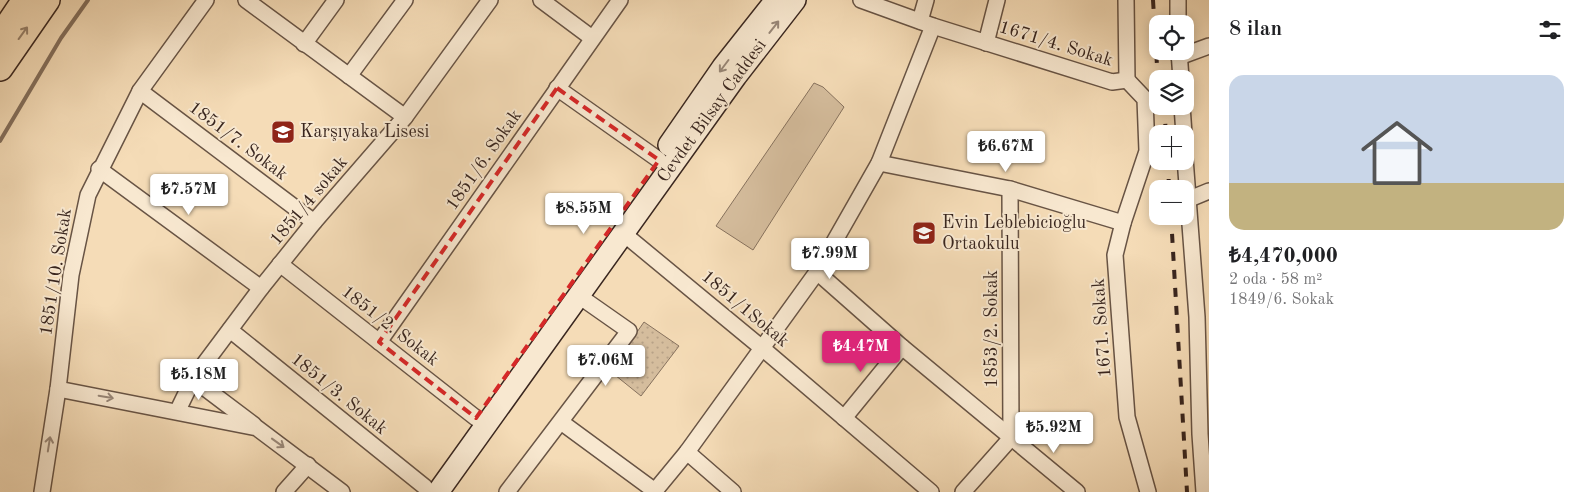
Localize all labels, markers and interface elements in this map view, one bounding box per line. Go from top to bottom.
map controls [1149,15,1194,225]
button: locate [1149,15,1194,60]
icon: filters [1536,16,1564,44]
street label: 1671/4. Sokak [997,18,1115,70]
text: 8 ilan [1229,19,1282,40]
one-way arrow [769,21,780,34]
one-way arrow [17,27,28,41]
street label: Cevdet Bilsay Caddesi [654,36,770,186]
one-way arrow [719,59,730,72]
button: layers [1149,70,1194,115]
street label: 1851/7. Sokak [185,98,291,184]
street label: 1851/6. Sokak [443,106,525,214]
icon: home [1352,108,1442,198]
school or university icon: Karşıyaka Lisesi [270,119,296,145]
place label: Karşıyaka Lisesi [300,123,430,141]
button: + [1149,125,1194,170]
pin: ₺6.67M [965,130,1047,173]
text: ₺6.67M [978,139,1034,155]
street label: 1851/4 sokak [267,153,351,249]
pin: ₺7.57M [148,174,230,216]
button: − [1149,180,1194,225]
text: ₺7.57M [161,182,217,198]
pin: ₺8.55M [543,192,625,235]
text: ₺8.55M [556,201,612,217]
street label: 1851/10. Sokak [37,207,75,337]
place label: Evin Leblebicioğlu Ortaokulu [942,214,1087,253]
school or university icon: Evin Leblebicioğlu Ortaokulu [911,220,937,246]
pin: ₺7.99M [789,238,871,280]
text: ₺7.99M [802,246,858,262]
text: ₺4,470,000 [1229,246,1338,267]
street label: 1851/1Sokak [698,267,792,351]
street label: 1853/2. Sokak [983,270,1001,388]
text: 2 oda · 58 m² [1229,272,1322,288]
street label: 1671. Sokak [1090,278,1114,378]
street label: 1851/2. Sokak [338,283,442,369]
text: 1849/6. Sokak [1229,292,1334,308]
pin: ₺4.47M [820,330,902,373]
text: ₺4.47M [833,339,889,355]
pin: ₺7.06M [565,344,647,387]
street label: 1851/3. Sokak [287,350,391,438]
text: ₺7.06M [578,353,634,369]
pin: ₺5.18M [158,358,240,401]
text: ₺5.18M [171,367,227,383]
one-way arrow [97,393,113,403]
pin: ₺5.92M [1013,412,1095,454]
text: ₺5.92M [1026,420,1082,436]
one-way arrow [44,436,54,452]
one-way arrow [271,437,284,448]

